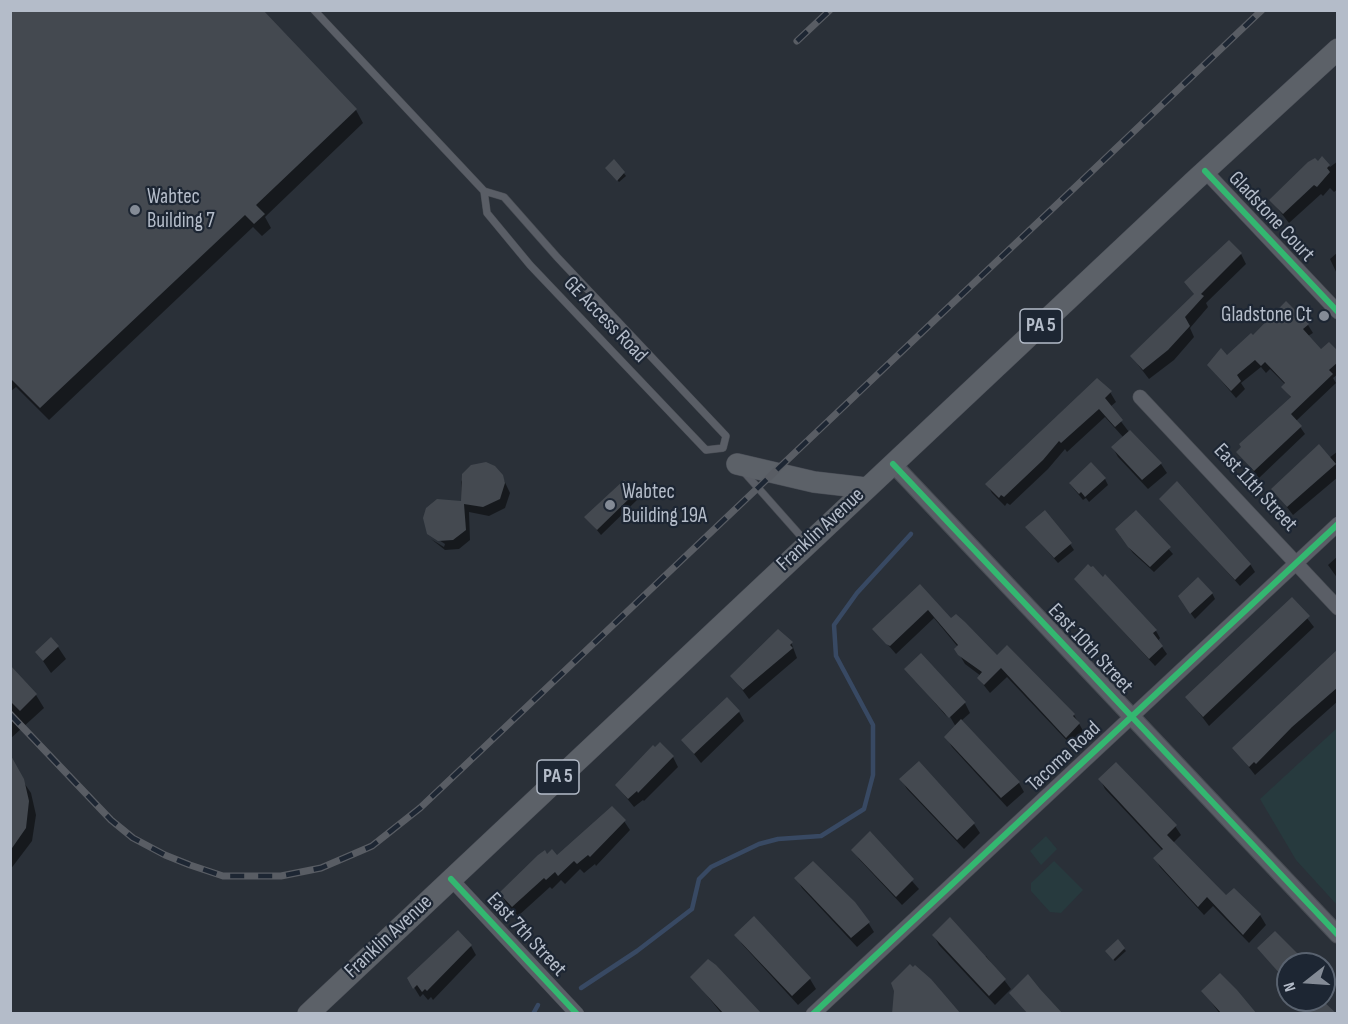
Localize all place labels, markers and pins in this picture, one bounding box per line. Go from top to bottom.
place label: Wabtec Building 7 [147,185,215,235]
marker: Wabtec Building 7 [128,203,142,217]
place label: Gladstone Ct [1221,303,1312,329]
marker: Gladstone Ct [1317,309,1331,323]
place label: Wabtec Building 19A [622,480,707,530]
marker: Wabtec Building 19A [603,498,617,512]

